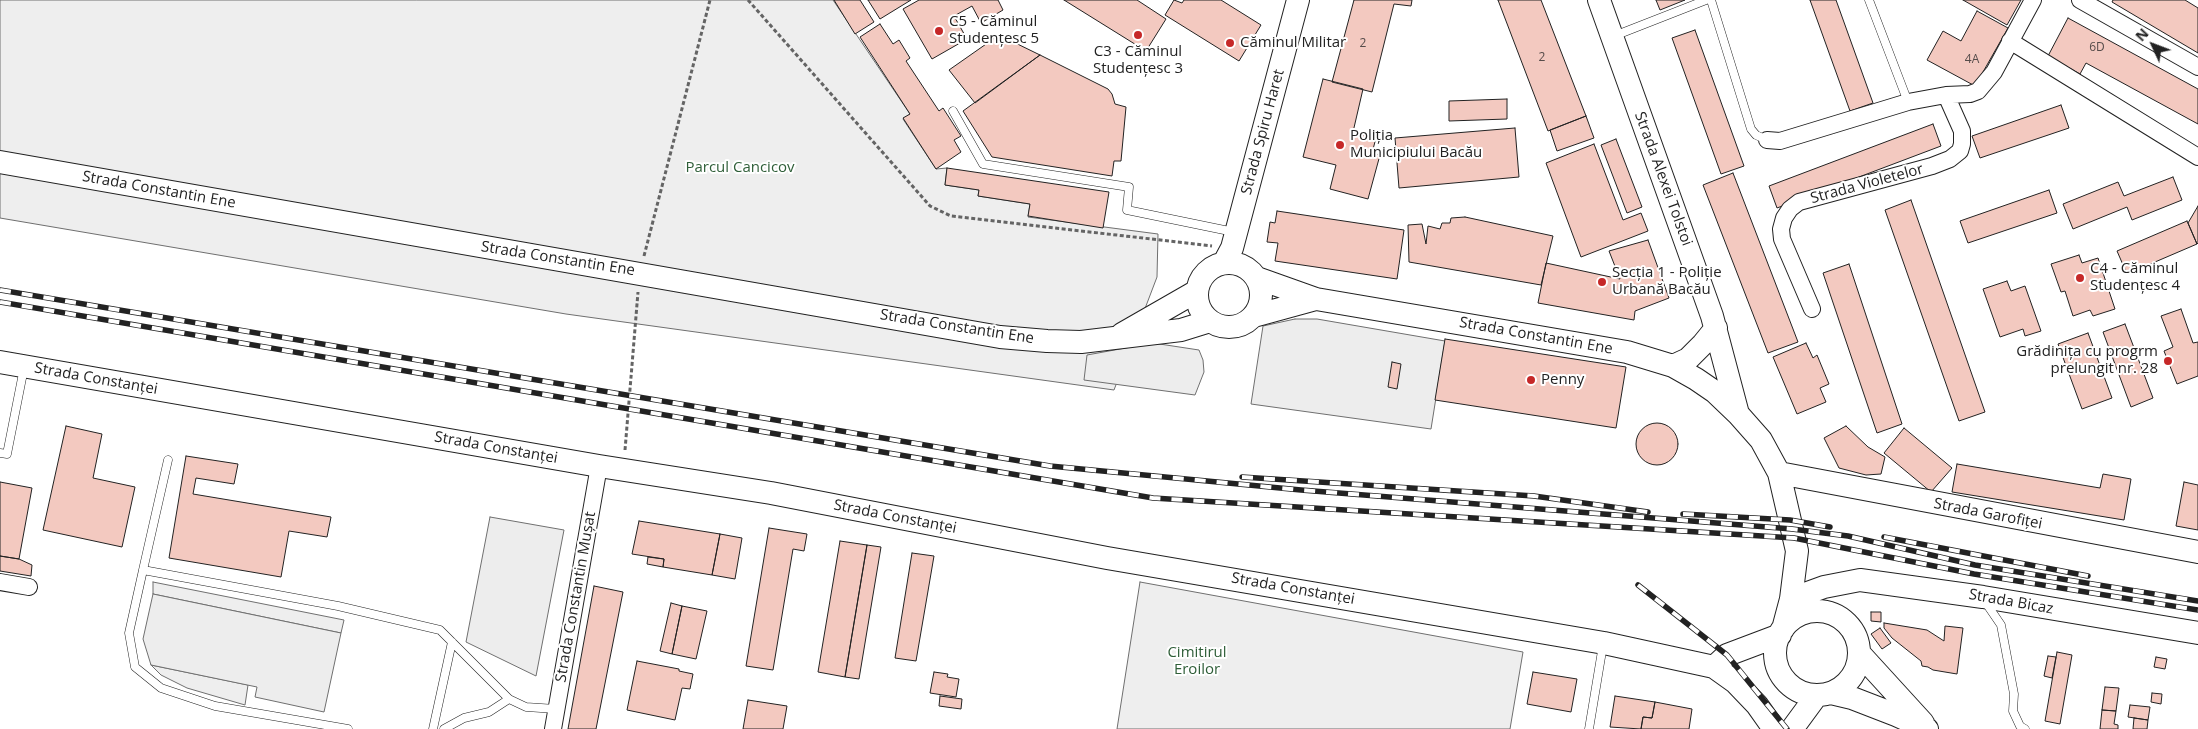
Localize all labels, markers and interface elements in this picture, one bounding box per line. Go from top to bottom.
place label: C5 - Căminul Studențesc 5 [949,13,1039,48]
north arrow [2128,20,2178,70]
text: N [2131,24,2152,45]
marker: C5 - Căminul Studențesc 5 [933,25,945,37]
marker: C3 - Căminul Studențesc 3 [1132,29,1144,41]
place label: Căminul Militar [1240,34,1346,52]
marker: Căminul Militar [1224,37,1236,49]
house number: 2 [1360,37,1366,51]
house number: 6D [2089,41,2105,55]
place label: C3 - Căminul Studențesc 3 [1093,43,1183,78]
house number: 2 [1539,51,1545,65]
house number: 4A [1965,53,1979,67]
street label: Strada Spiru Haret [1238,67,1288,197]
street label: Strada Alexei Tolstoi [1630,109,1696,249]
place label: Poliția Municipiului Bacău [1350,127,1482,162]
marker: Poliția Municipiului Bacău [1334,139,1346,151]
park label: Parcul Cancicov [685,159,795,177]
street label: Strada Violetelor [1809,160,1925,208]
street label: Strada Constantin Ene [81,168,237,212]
street label: Strada Constantin Ene [480,238,636,280]
place label: C4 - Căminul Studențesc 4 [2090,260,2180,295]
place label: Secția 1 - Poliție Urbană Bacău [1612,264,1722,299]
marker: C4 - Căminul Studențesc 4 [2074,272,2086,284]
marker: Secția 1 - Poliție Urbană Bacău [1596,276,1608,288]
street label: Strada Constantin Ene [879,306,1035,348]
street label: Strada Constantin Ene [1458,314,1614,358]
place label: Grădinița cu progrm prelungit nr. 28 [2016,343,2158,378]
marker: Grădinița cu progrm prelungit nr. 28 [2162,355,2174,367]
street label: Strada Constanței [33,359,159,399]
place label: Penny [1541,371,1584,389]
marker: Penny [1525,374,1537,386]
street label: Strada Constanței [433,428,559,468]
street label: Strada Garofiței [1932,495,2044,533]
street label: Strada Constanței [832,496,958,538]
street label: Strada Constantin Mușat [552,510,600,684]
street label: Strada Constanței [1230,569,1356,609]
street label: Strada Bicaz [1967,586,2055,618]
park label: Cimitirul Eroilor [1167,644,1227,679]

